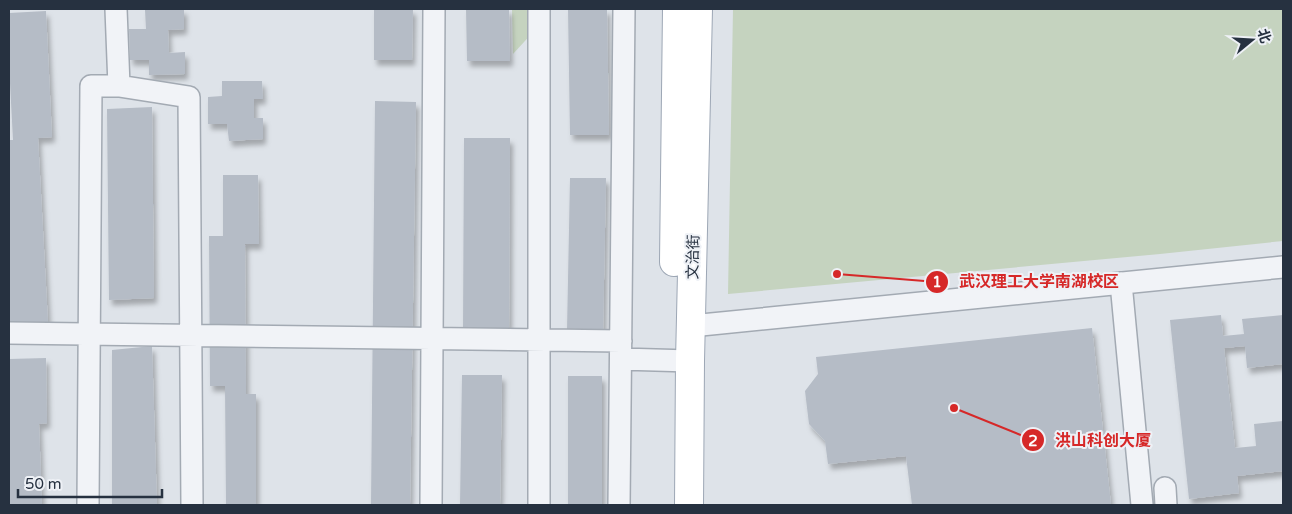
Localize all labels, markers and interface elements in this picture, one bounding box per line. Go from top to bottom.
north arrow [1227,15,1277,65]
text: 北 [1254,27,1274,45]
street label: 文治街 [684,234,702,280]
callout: 武汉理工大学南湖校区 [924,266,1129,297]
text: 武汉理工大学南湖校区 [959,272,1119,292]
text: 1 [932,273,942,291]
callout: 洪山科创大厦 [1020,425,1161,456]
text: 洪山科创大厦 [1055,431,1151,451]
text: 2 [1028,432,1038,450]
scale bar [18,466,161,498]
text: 50 m [25,475,62,493]

